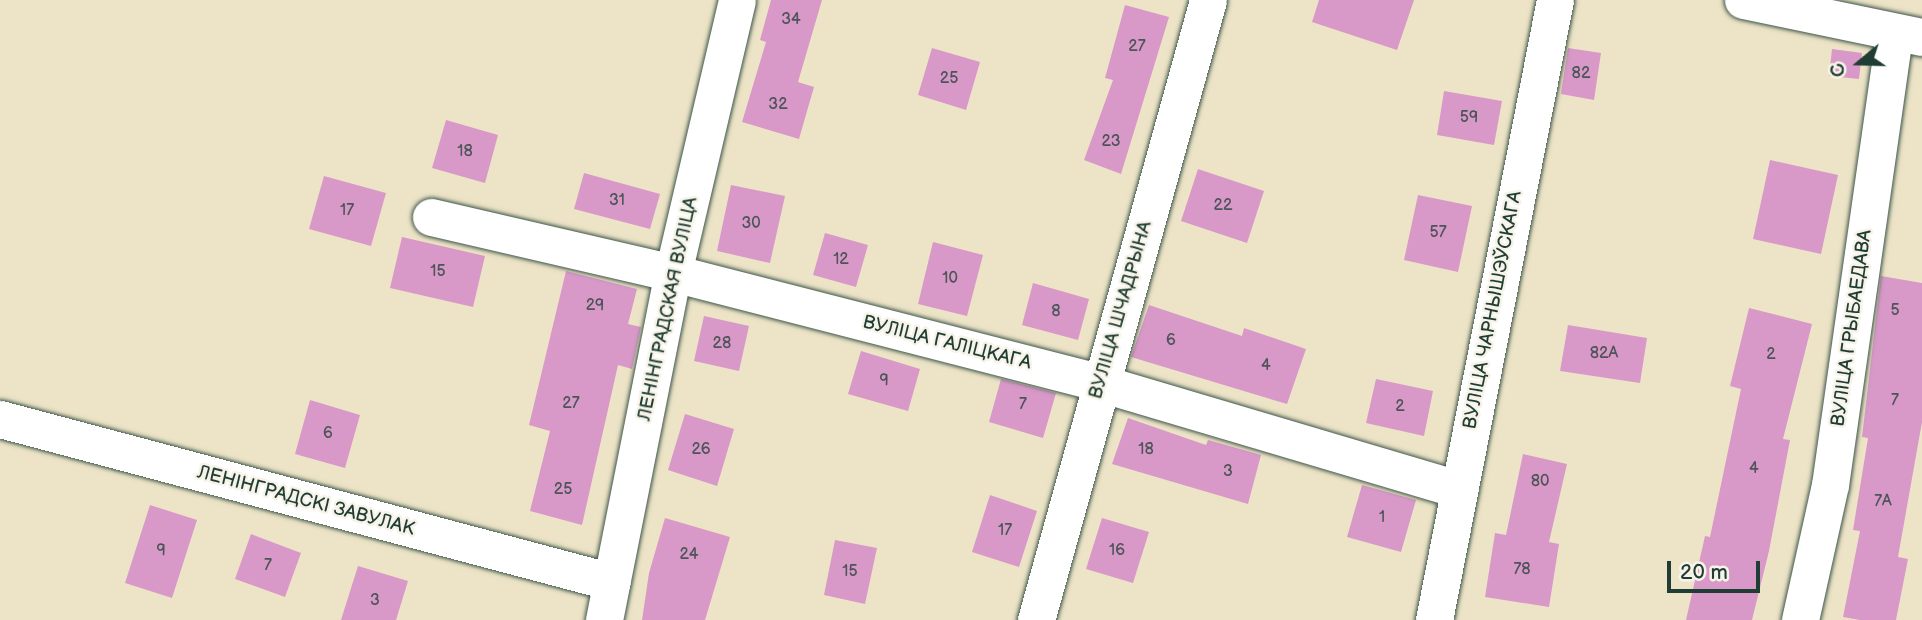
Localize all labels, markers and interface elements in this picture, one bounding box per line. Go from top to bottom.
house number: 34 [781,10,801,30]
north arrow [1824,28,1894,98]
house number: 27 [1128,37,1146,57]
text: С [1826,60,1852,80]
house number: 82 [1572,64,1590,84]
house number: 25 [940,69,958,89]
house number: 32 [768,95,788,115]
house number: 59 [1460,108,1478,128]
house number: 23 [1102,132,1120,152]
house number: 18 [457,142,473,162]
street label: ВУЛІЦА ЧАРНЫШЭЎСКАГА [1459,189,1527,431]
house number: 31 [609,191,625,211]
street label: ЛЕНІНГРАДСКАЯ ВУЛІЦА [633,195,703,423]
house number: 22 [1214,196,1232,216]
house number: 17 [340,201,354,221]
house number: 30 [741,214,761,234]
street label: ВУЛІЦА ШЧАДРЫНА [1085,218,1157,402]
house number: 57 [1429,223,1447,243]
street label: ВУЛІЦА ГРЫБАЕДАВА [1827,228,1877,428]
house number: 12 [833,250,849,270]
house number: 15 [430,262,446,282]
house number: 10 [942,269,958,289]
house number: 29 [586,296,604,316]
house number: 5 [1890,301,1900,321]
house number: 8 [1051,302,1061,322]
street label: ВУЛІЦА ГАЛІЦКАГА [860,311,1034,375]
house number: 6 [1166,331,1176,351]
house number: 28 [713,334,731,354]
house number: 82А [1590,344,1618,364]
house number: 2 [1766,345,1776,365]
house number: 4 [1261,356,1271,376]
house number: 9 [879,371,889,391]
house number: 7 [1891,391,1899,411]
house number: 27 [562,394,580,414]
house number: 7 [1019,395,1027,415]
house number: 2 [1395,397,1405,417]
house number: 6 [323,424,333,444]
house number: 26 [691,440,711,460]
house number: 18 [1138,440,1154,460]
house number: 4 [1749,459,1759,479]
street label: ЛЕНІНГРАДСКІ ЗАВУЛАК [195,461,417,541]
house number: 3 [1223,462,1233,482]
house number: 80 [1531,472,1549,492]
house number: 25 [554,480,572,500]
house number: 7А [1874,492,1892,512]
house number: 1 [1379,508,1385,528]
house number: 17 [998,521,1012,541]
house number: 9 [156,541,166,561]
house number: 16 [1109,541,1125,561]
house number: 24 [680,545,698,565]
scale bar [1670,546,1763,590]
house number: 7 [264,556,272,576]
house number: 78 [1513,560,1531,580]
text: 20 m [1680,560,1728,585]
house number: 15 [842,562,858,582]
house number: 3 [370,591,380,611]

